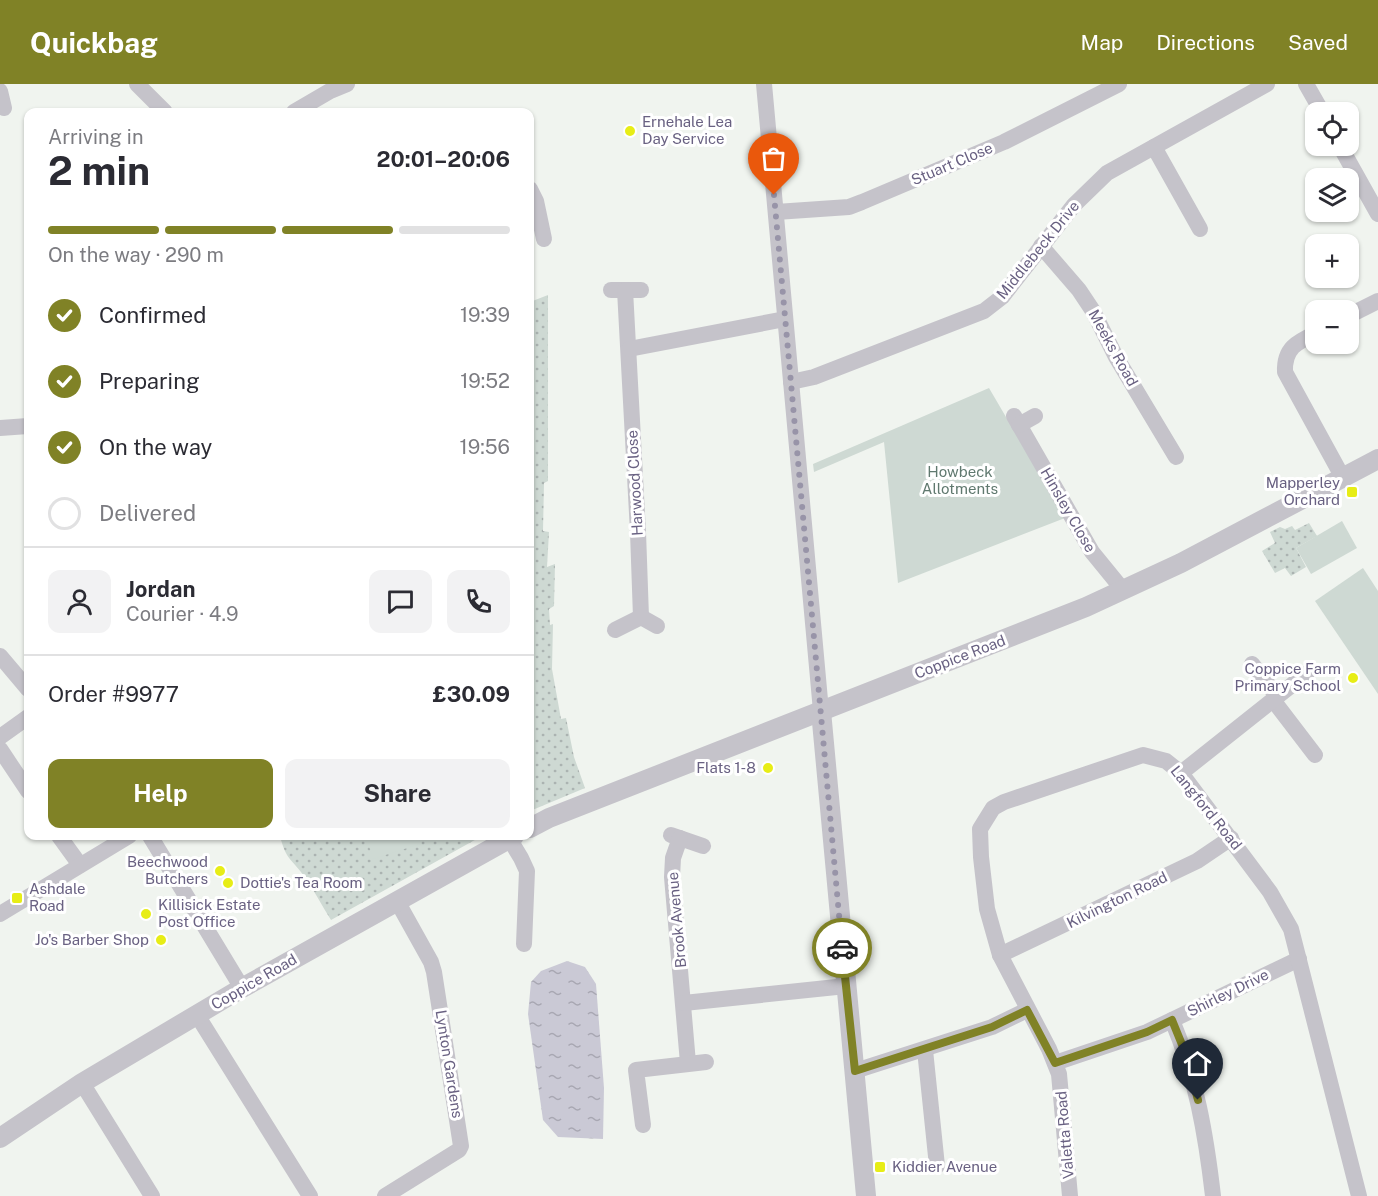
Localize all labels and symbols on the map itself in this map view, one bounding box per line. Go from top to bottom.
place label: Ernehale Lea Day Service [642,113,732,147]
marker: Ernehale Lea Day Service [623,124,637,138]
pin [748,133,799,195]
street label: Stuart Close [909,139,995,188]
street label: Middlebeck Drive [993,197,1082,302]
street label: Meeks Road [1085,306,1142,389]
street label: Harwood Close [623,430,646,536]
park label: Howbeck Allotments [922,463,998,497]
street label: Hinsley Close [1037,465,1099,555]
place label: Mapperley Orchard [1266,474,1340,508]
marker: Mapperley Orchard [1345,485,1359,499]
street label: Coppice Road [912,631,1008,682]
place label: Coppice Farm Primary School [1235,660,1341,694]
marker: Coppice Farm Primary School [1346,671,1360,685]
place label: Flats 1-8 [696,759,756,776]
marker: Flats 1-8 [761,761,775,775]
street label: Langford Road [1167,762,1245,853]
place label: Beechwood Butchers [127,853,208,887]
marker: Beechwood Butchers [213,864,227,878]
street label: Kilvington Road [1064,868,1170,931]
street label: Brook Avenue [664,871,689,969]
place label: Dottie's Tea Room [240,874,362,891]
marker: Dottie's Tea Room [221,876,235,890]
place label: Ashdale Road [29,880,86,914]
marker: Ashdale Road [10,891,24,905]
place label: Killisick Estate Post Office [158,896,260,930]
marker: Killisick Estate Post Office [139,907,153,921]
courier [812,918,872,978]
place label: Jo's Barber Shop [35,931,149,948]
marker: Jo's Barber Shop [154,933,168,947]
street label: Coppice Road [208,950,300,1013]
street label: Shirley Drive [1184,966,1271,1020]
street label: Lynton Gardens [433,1009,466,1119]
pin [1172,1038,1223,1100]
street label: Valetta Road [1052,1090,1077,1180]
place label: Kiddier Avenue [892,1158,997,1175]
marker: Kiddier Avenue [873,1160,887,1174]

